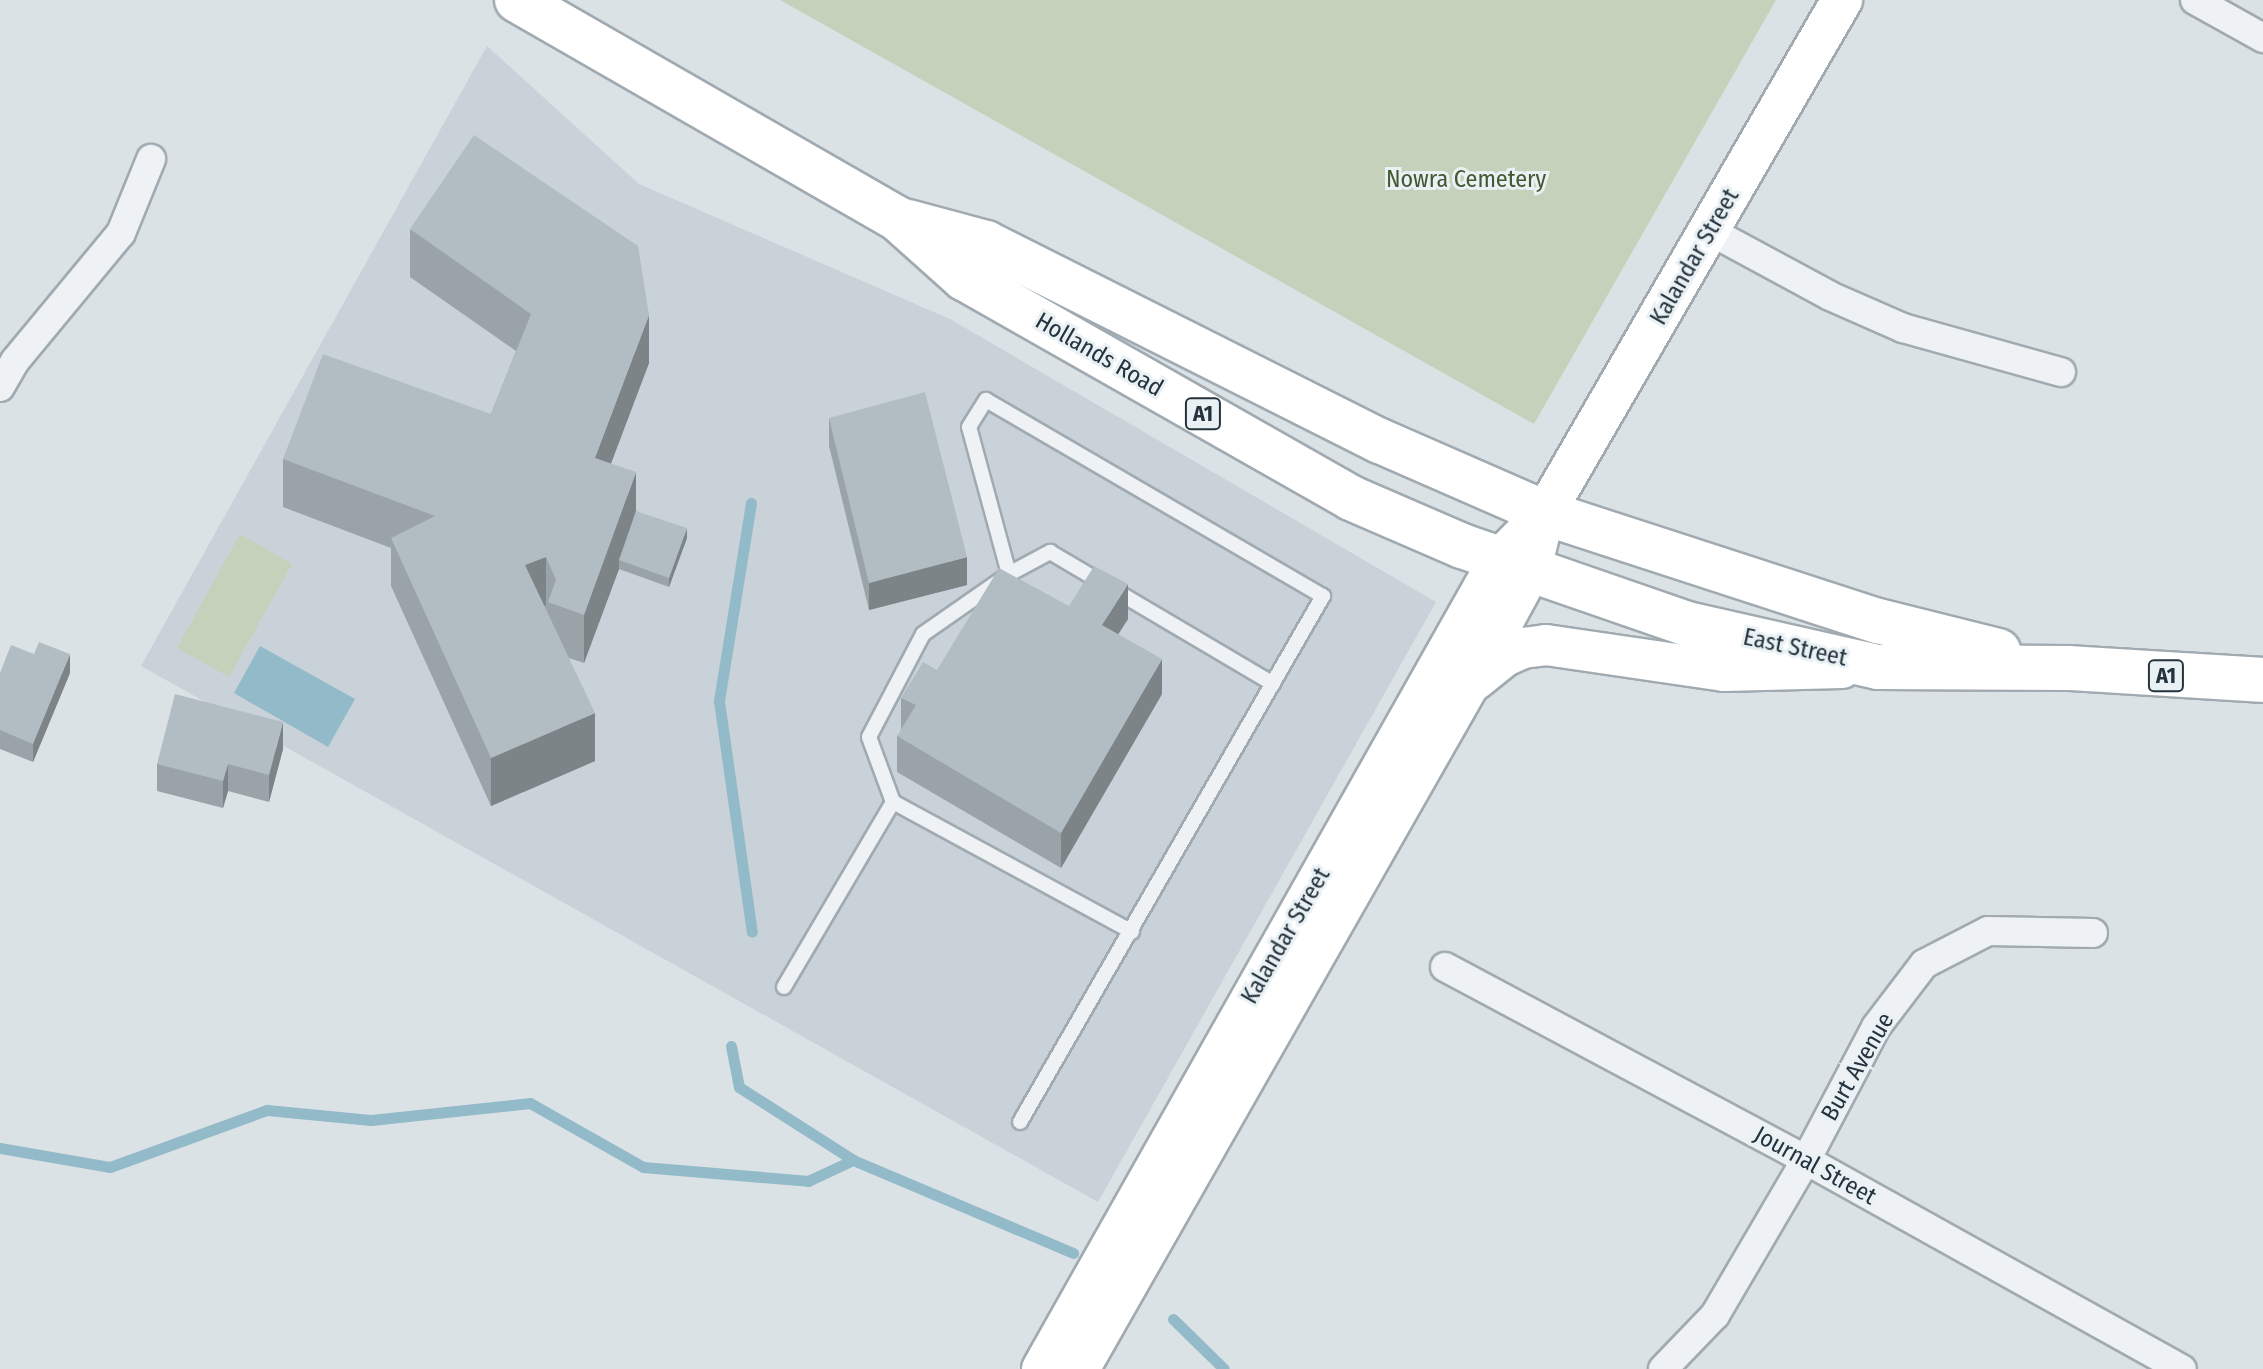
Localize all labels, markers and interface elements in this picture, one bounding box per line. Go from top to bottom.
park label: Nowra Cemetery [1386,166,1546,194]
street label: Kalandar Street [1644,184,1746,330]
street label: Hollands Road [1030,307,1168,403]
road number: A1 [1183,396,1223,432]
street label: East Street [1741,623,1849,673]
road number: A1 [2146,658,2186,694]
street label: Kalandar Street [1235,863,1337,1009]
street label: Burt Avenue [1816,1008,1900,1126]
street label: Journal Street [1749,1121,1881,1211]

